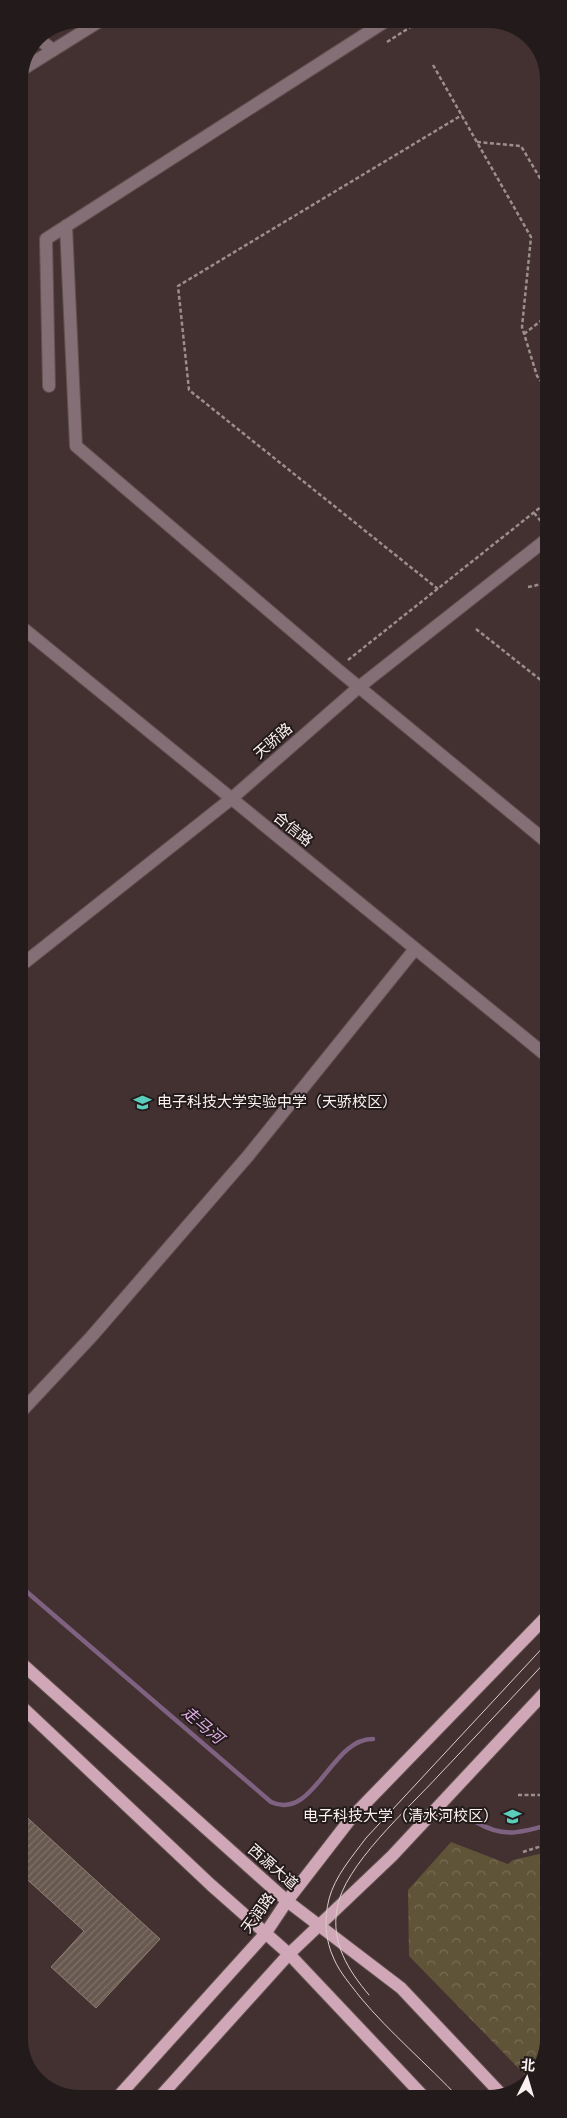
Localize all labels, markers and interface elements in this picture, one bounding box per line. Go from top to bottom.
street label: 天骄路 [250,719,296,763]
street label: 合信路 [270,808,316,850]
school or university icon: 电子科技大学实验中学（天骄校区） [133,1092,153,1112]
place label: 电子科技大学实验中学（天骄校区） [157,1093,397,1111]
water label: 走马河 [179,1702,230,1750]
school or university icon: 电子科技大学（清水河校区） [502,1806,522,1826]
place label: 电子科技大学（清水河校区） [303,1807,498,1825]
street label: 西源大道 [244,1841,302,1893]
street label: 天润路 [237,1890,279,1936]
north arrow [502,2053,552,2103]
text: 北 [520,2056,536,2075]

